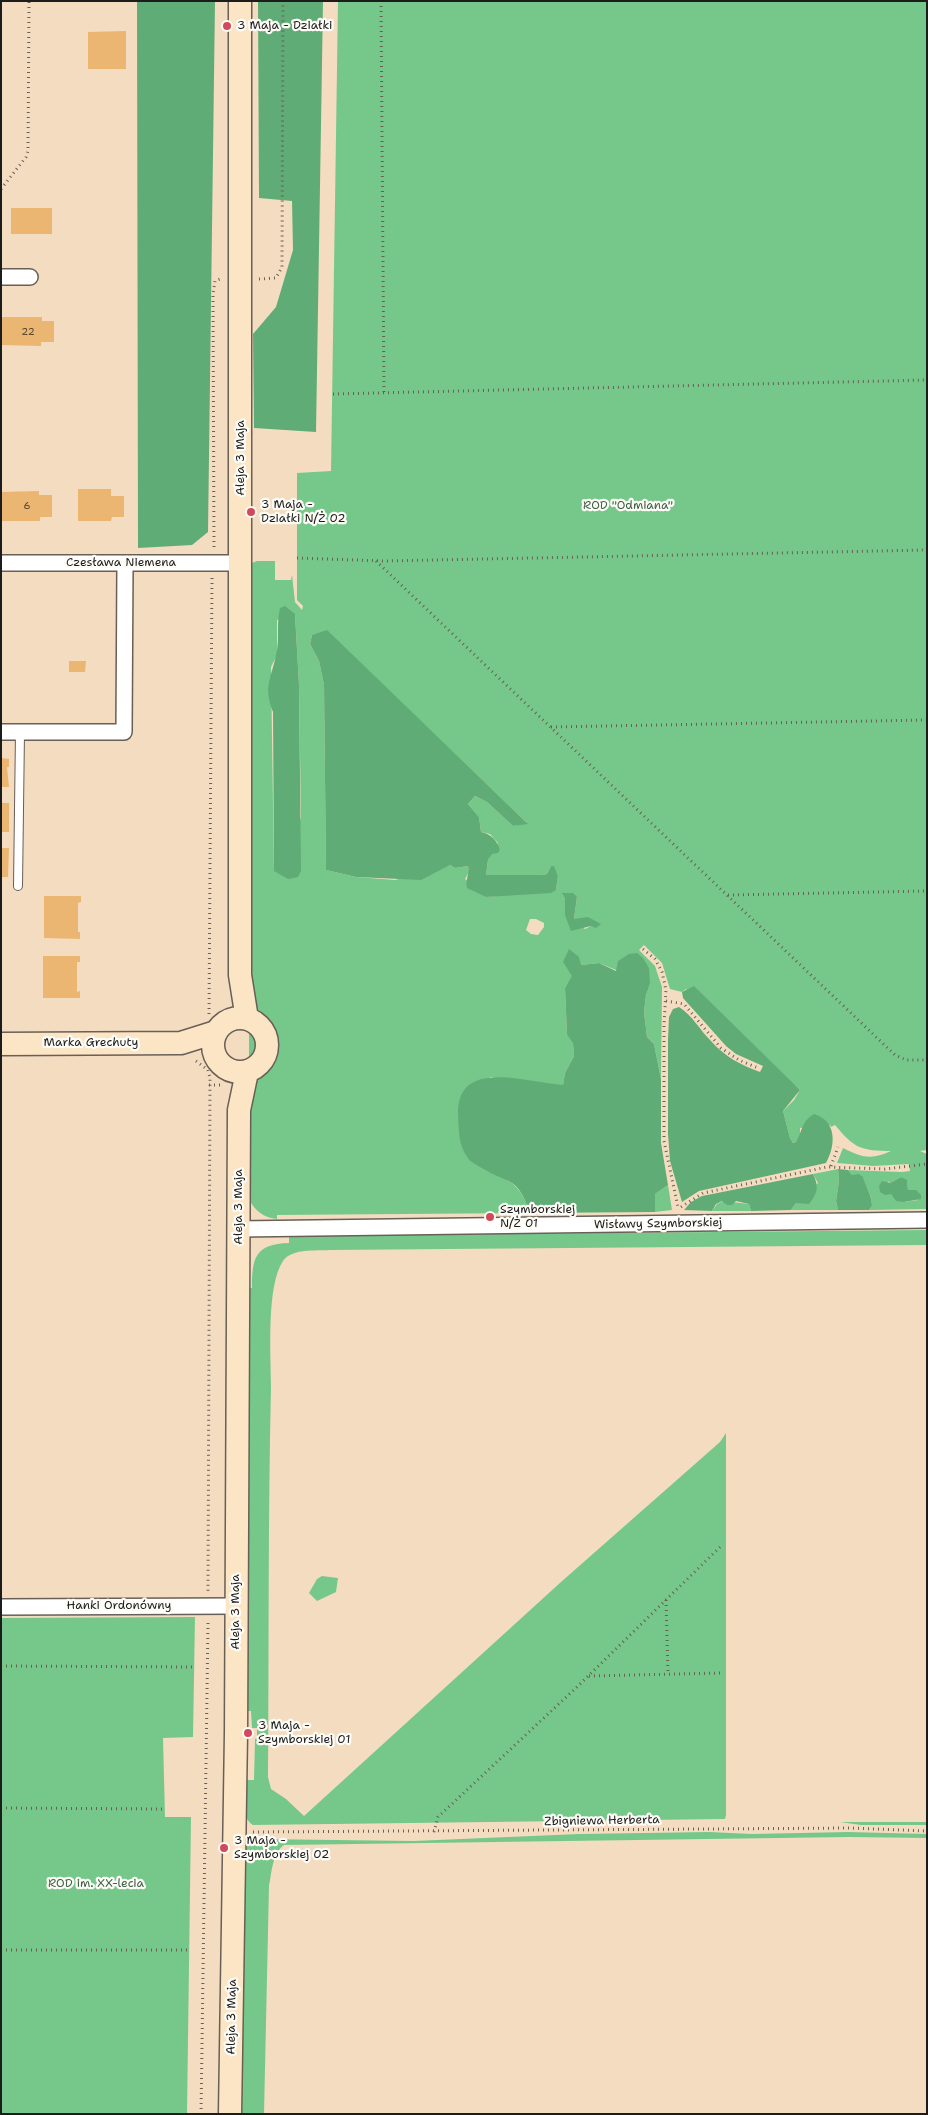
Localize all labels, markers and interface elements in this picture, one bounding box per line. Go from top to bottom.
place label: 3 Maja - Działki [237,19,332,33]
marker: 3 Maja - Działki [221,20,233,32]
house number: 22 [21,326,35,338]
street label: Aleja 3 Maja [234,420,248,496]
place label: 3 Maja - Działki N/Ż 02 [261,498,346,526]
park label: ROD "Odmiana" [583,499,673,513]
house number: 6 [24,500,30,512]
marker: 3 Maja - Działki N/Ż 02 [245,506,257,518]
street label: Czesława Niemena [66,556,176,570]
street label: Marka Grechuty [44,1036,138,1050]
street label: Aleja 3 Maja [232,1169,246,1245]
place label: Szymborskiej N/Ż 01 [500,1203,575,1231]
marker: Szymborskiej N/Ż 01 [484,1211,496,1223]
street label: Wisławy Szymborskiej [594,1216,722,1232]
street label: Aleja 3 Maja [229,1574,243,1650]
street label: Hanki Ordonówny [67,1599,171,1613]
place label: 3 Maja - Szymborskiej 01 [258,1719,350,1747]
marker: 3 Maja - Szymborskiej 01 [242,1727,254,1739]
street label: Zbigniewa Herberta [544,1813,660,1829]
place label: 3 Maja - Szymborskiej 02 [234,1834,329,1862]
marker: 3 Maja - Szymborskiej 02 [218,1842,230,1854]
park label: ROD im. XX-lecia [48,1877,144,1891]
street label: Aleja 3 Maja [224,1979,240,2055]

